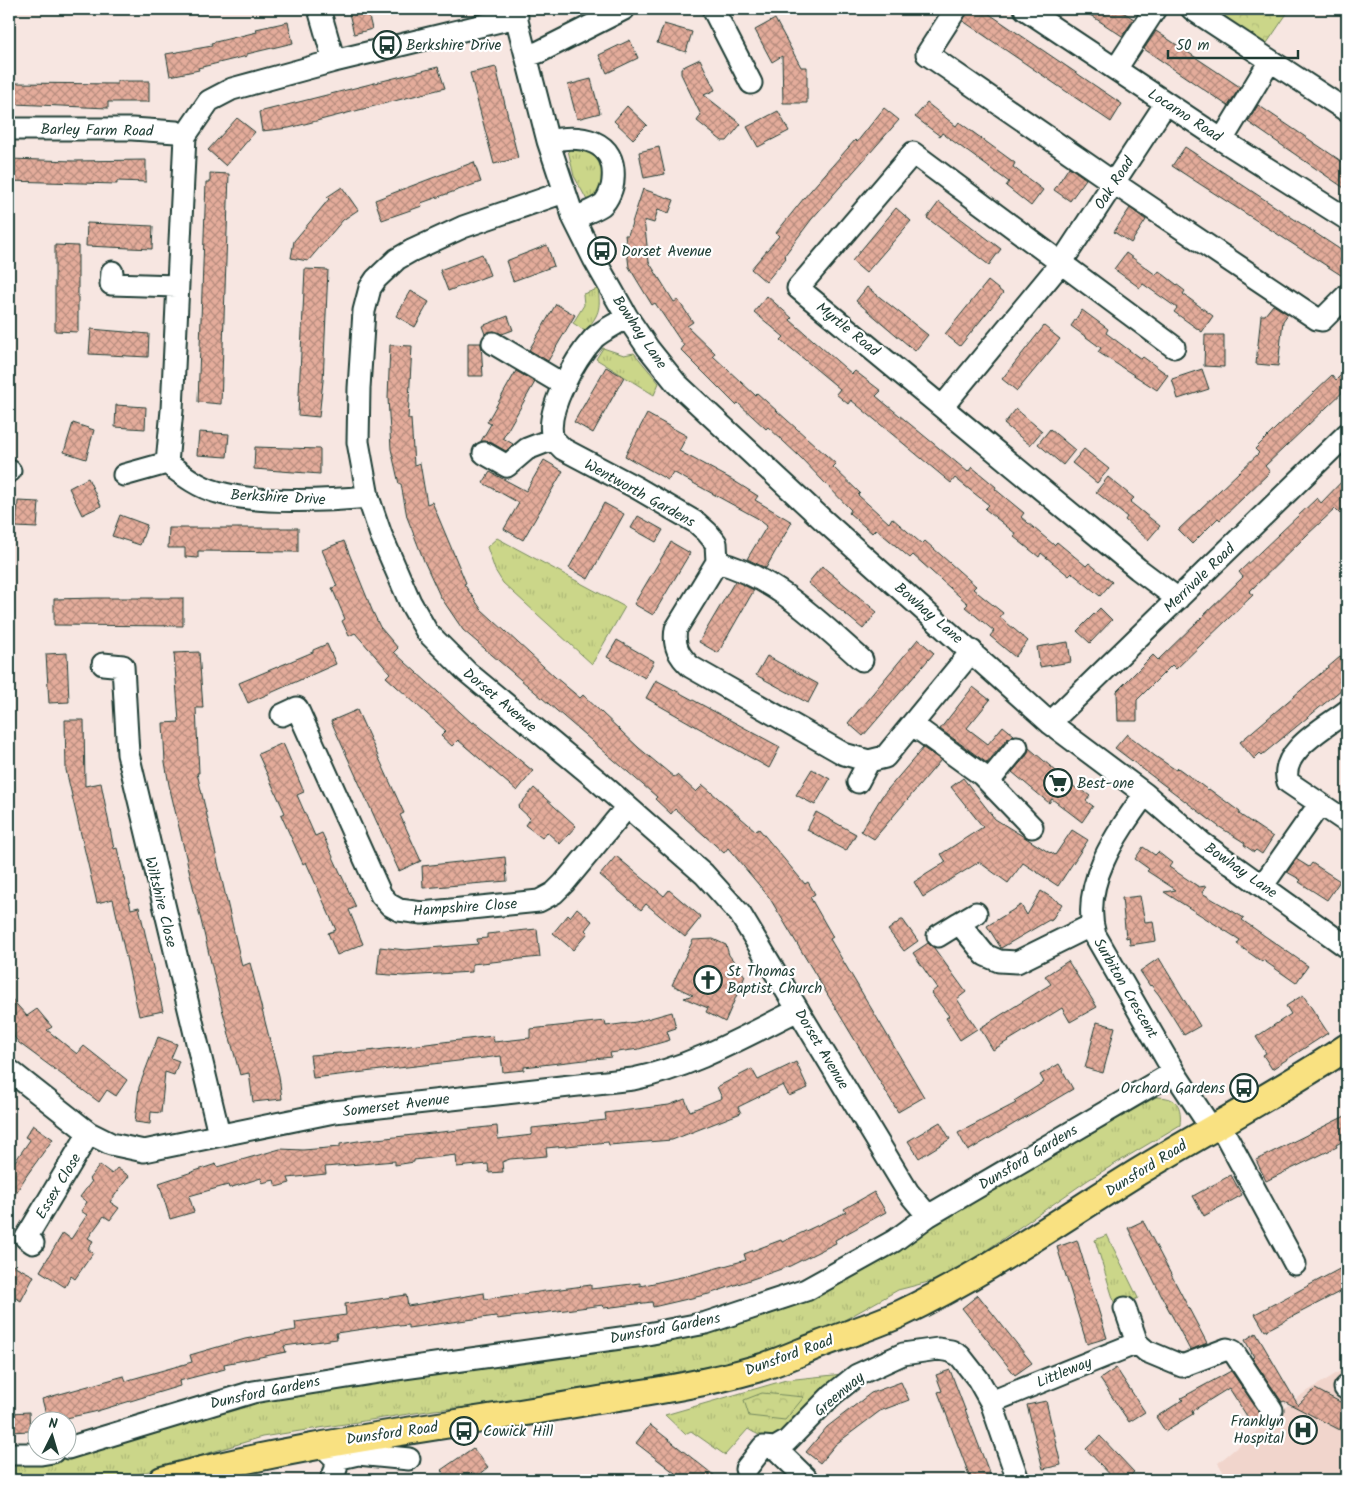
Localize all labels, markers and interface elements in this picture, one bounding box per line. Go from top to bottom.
scale bar [1168,28,1298,60]
bus stop icon: Berkshire Drive [372,30,402,60]
place label: Berkshire Drive [406,34,502,58]
text: 50 m [1176,34,1210,58]
street label: Locarno Road [1142,83,1227,149]
street label: Barley Farm Road [40,118,154,144]
street label: Oak Road [1089,152,1141,215]
bus stop icon: Dorset Avenue [587,236,617,266]
place label: Dorset Avenue [621,240,712,264]
street label: Bowhay Lane [606,291,673,375]
street label: Myrtle Road [810,296,885,363]
street label: Wentworth Gardens [580,453,700,535]
street label: Berkshire Drive [230,484,326,512]
street label: Merrivale Road [1158,538,1241,619]
street label: Bowhay Lane [889,577,968,651]
street label: Dorset Avenue [457,662,542,739]
supermarket icon: Best-one [1043,768,1073,798]
place label: Best-one [1077,772,1134,796]
street label: Bowhay Lane [1199,837,1282,905]
street label: Wiltshire Close [137,854,183,951]
street label: Hampshire Close [412,892,518,924]
street label: Surbiton Crescent [1087,934,1164,1043]
place label: St Thomas Baptist Church [727,960,822,1001]
church icon: St Thomas Baptist Church [693,965,723,995]
street label: Dorset Avenue [788,1005,855,1095]
bus stop icon: Orchard Gardens [1229,1073,1259,1103]
place label: Orchard Gardens [1121,1077,1226,1101]
street label: Somerset Avenue [341,1087,451,1124]
street label: Dunsford Gardens [974,1118,1083,1197]
street label: Dunsford Road [1101,1134,1192,1203]
street label: Essex Close [30,1149,88,1224]
street label: Dunsford Gardens [608,1306,723,1351]
street label: Dunsford Road [742,1329,837,1383]
street label: Littleway [1033,1351,1097,1395]
street label: Greenway [809,1366,871,1423]
street label: Dunsford Gardens [208,1369,323,1416]
place label: Franklyn Hospital [1230,1410,1284,1451]
north arrow [28,1412,78,1462]
text: N [48,1413,59,1435]
hospital icon: Franklyn Hospital [1288,1415,1318,1445]
street label: Dunsford Road [345,1416,440,1452]
bus stop icon: Cowick Hill [449,1416,479,1446]
place label: Cowick Hill [483,1420,553,1444]

